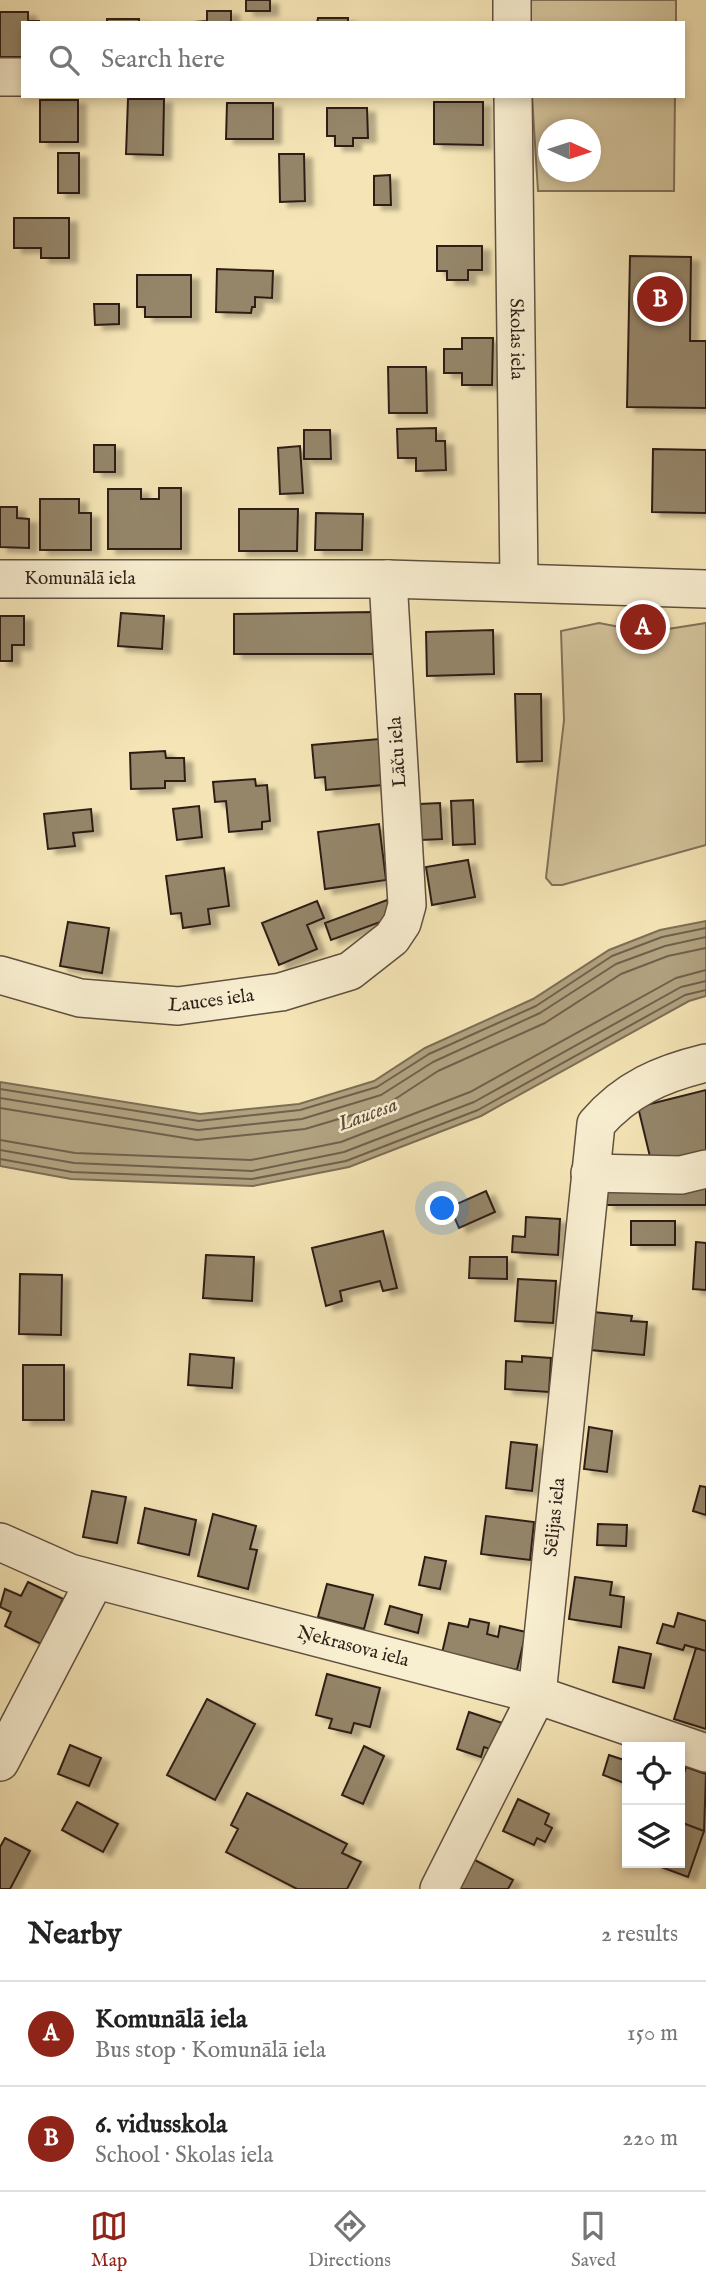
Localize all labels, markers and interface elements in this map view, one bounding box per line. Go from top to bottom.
search box [21,21,685,98]
icon: search [45,41,83,79]
text: Search here [101,43,225,76]
north arrow [538,119,601,182]
pin: B [637,273,683,325]
street label: Skolas iela [504,298,529,381]
street label: Komunālā iela [24,567,137,591]
pin: A [620,601,666,653]
street label: Lāču iela [383,715,412,788]
street label: Lauces iela [167,984,256,1018]
water label: Laucesa [334,1092,401,1139]
your location [425,1191,459,1225]
street label: Sēlijas iela [539,1476,571,1558]
street label: Ņekrasova iela [294,1621,412,1673]
map controls [622,1742,685,1868]
button: locate [622,1742,685,1805]
button: layers [622,1805,685,1868]
text: Nearby [28,1916,121,1954]
text: 2 results [601,1920,678,1949]
text: Komunālā iela [95,2003,247,2036]
text: A [43,2019,59,2048]
text: 150 m [627,2019,678,2048]
text: Bus stop · Komunālā iela [95,2036,326,2065]
text: 6. vidusskola [95,2108,227,2141]
text: B [43,2124,59,2153]
text: 220 m [622,2124,678,2153]
text: School · Skolas iela [95,2141,273,2170]
tab: Map [90,2207,128,2273]
tab: Directions [308,2207,391,2273]
tab: Saved [571,2207,616,2273]

